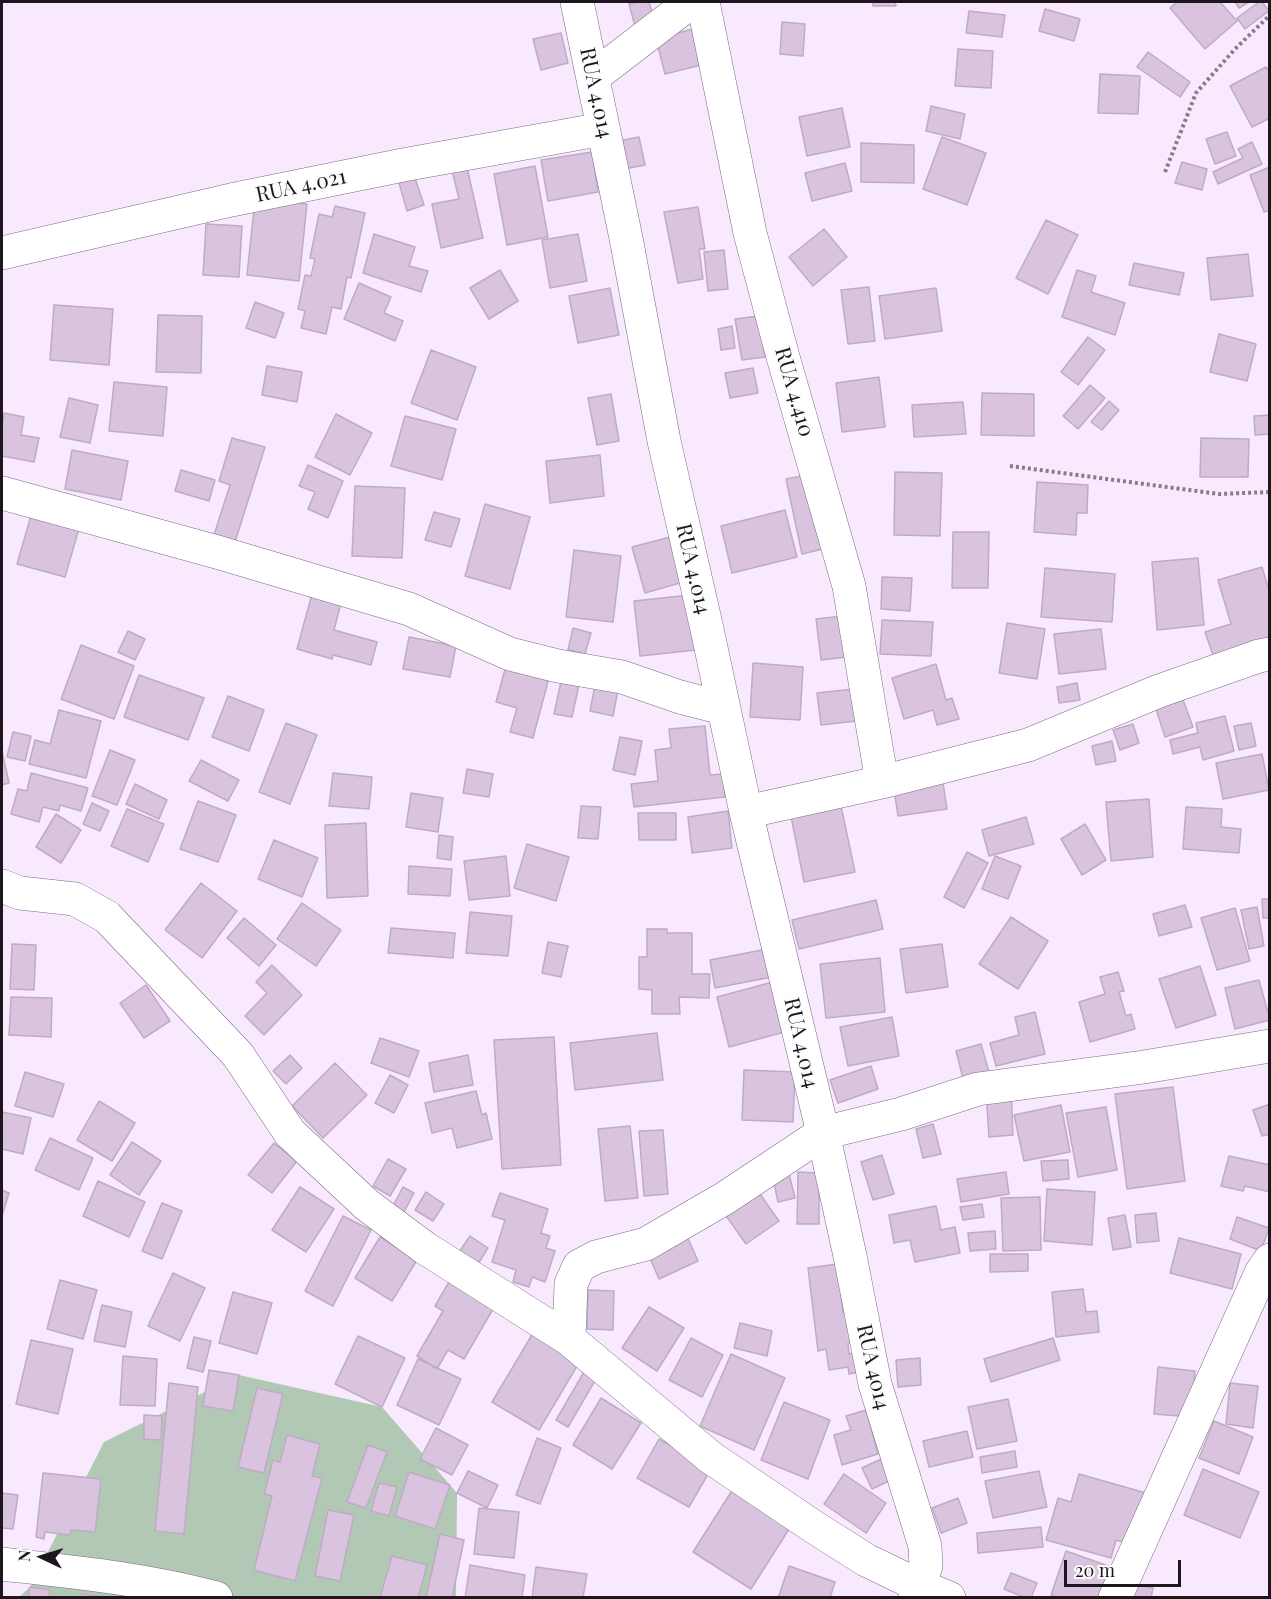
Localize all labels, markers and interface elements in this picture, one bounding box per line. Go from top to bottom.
street label: RUA 4.014 [574,45,618,141]
street label: RUA 4.021 [254,164,348,208]
street label: RUA 4.410 [769,344,819,440]
street label: RUA 4.014 [670,521,716,617]
street label: RUA 4.014 [778,995,824,1091]
street label: RUA 4014 [851,1322,895,1412]
north arrow [12,1527,72,1587]
scale bar [1067,1548,1184,1586]
text: N [13,1549,34,1562]
text: 20 m [1075,1558,1115,1582]

